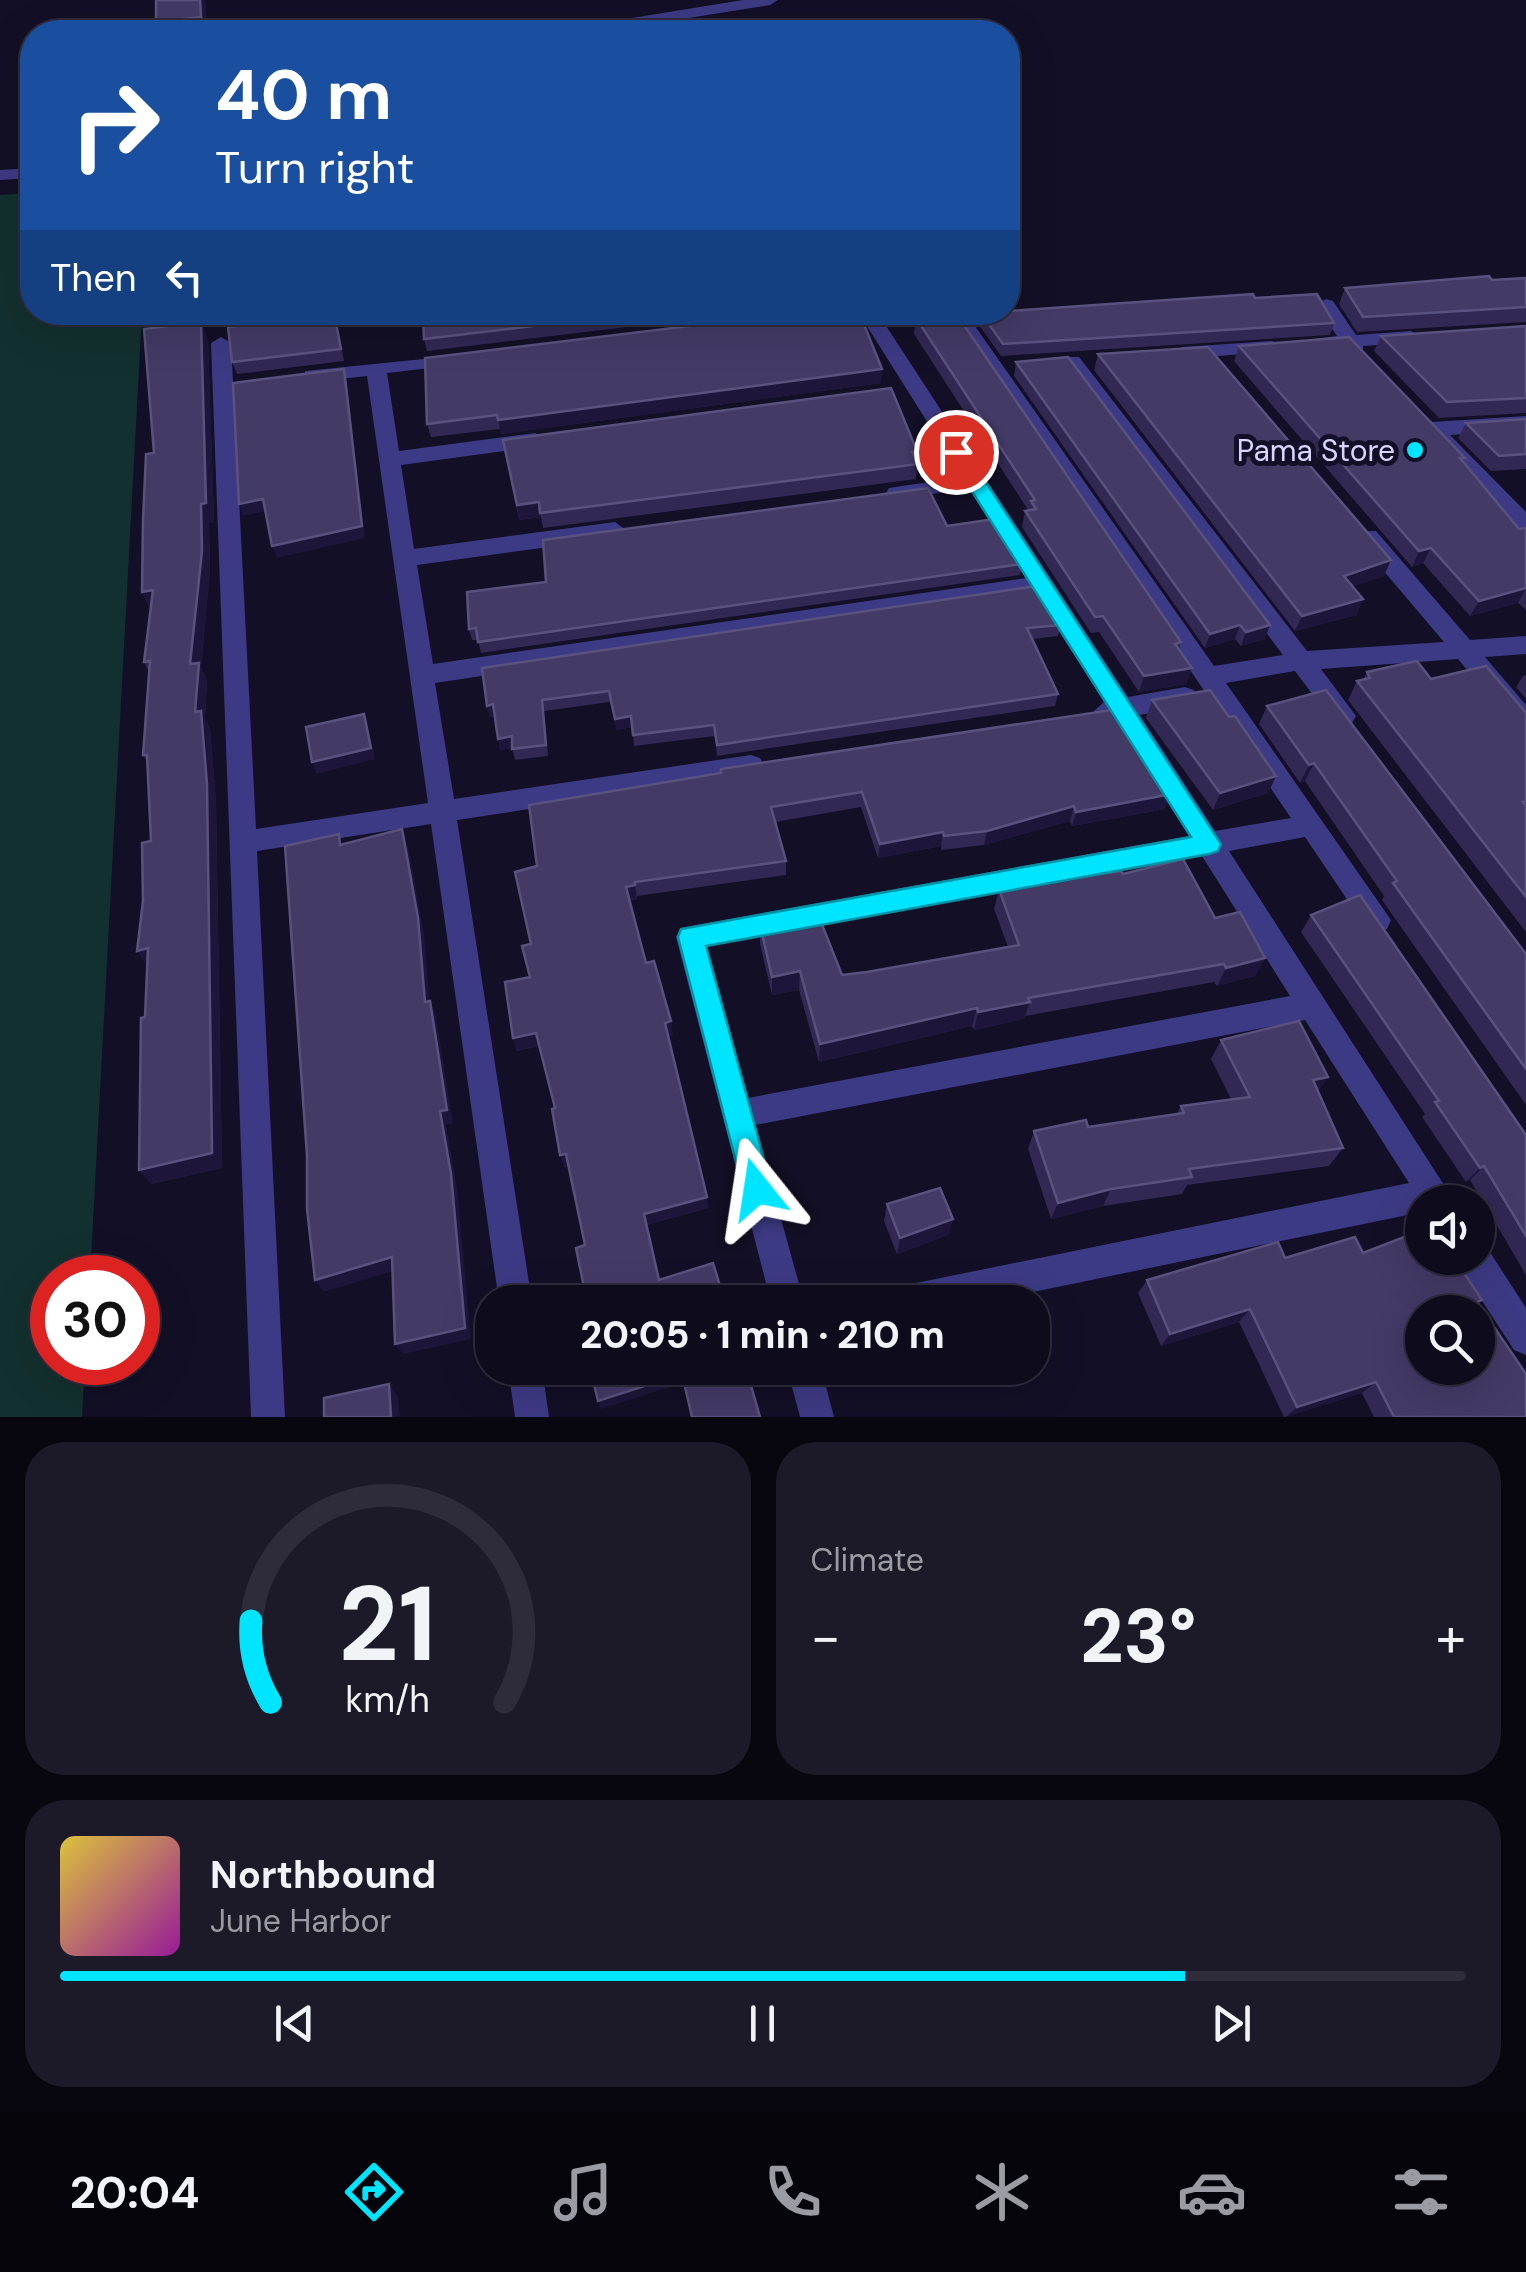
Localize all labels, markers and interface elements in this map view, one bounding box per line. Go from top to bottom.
text: 40 m [215,50,392,141]
icon: right [50,60,180,190]
text: Turn right [215,138,414,197]
icon: left [157,250,212,305]
text: Then [50,253,137,303]
pin [914,410,999,495]
icon: arrive [929,425,984,480]
place label: Pama Store [1237,431,1395,470]
marker: Pama Store [1404,439,1426,461]
position arrow [705,1137,809,1241]
map controls [1405,1185,1495,1385]
button: sound [1405,1185,1495,1275]
speed limit sign: 30 [30,1255,160,1385]
button: search [1405,1295,1495,1385]
text: 20:05 · 1 min · 210 m [580,1310,945,1360]
text: Climate [811,1539,924,1581]
text: 21 [339,1557,437,1692]
text: 23° [1080,1588,1196,1685]
text: − [811,1601,841,1673]
text: + [1436,1601,1466,1673]
text: km/h [346,1677,430,1723]
text: Northbound [210,1850,436,1900]
text: June Harbor [210,1900,391,1942]
icon: previous [267,1996,322,2051]
icon: pause [735,1996,790,2051]
icon: next [1204,1996,1259,2051]
icon: directions [339,2157,409,2227]
icon: music [548,2157,618,2227]
icon: phone [758,2157,828,2227]
icon: climate [967,2157,1037,2227]
icon: car [1177,2157,1247,2227]
icon: filters [1386,2157,1456,2227]
text: 20:04 [70,2163,200,2222]

